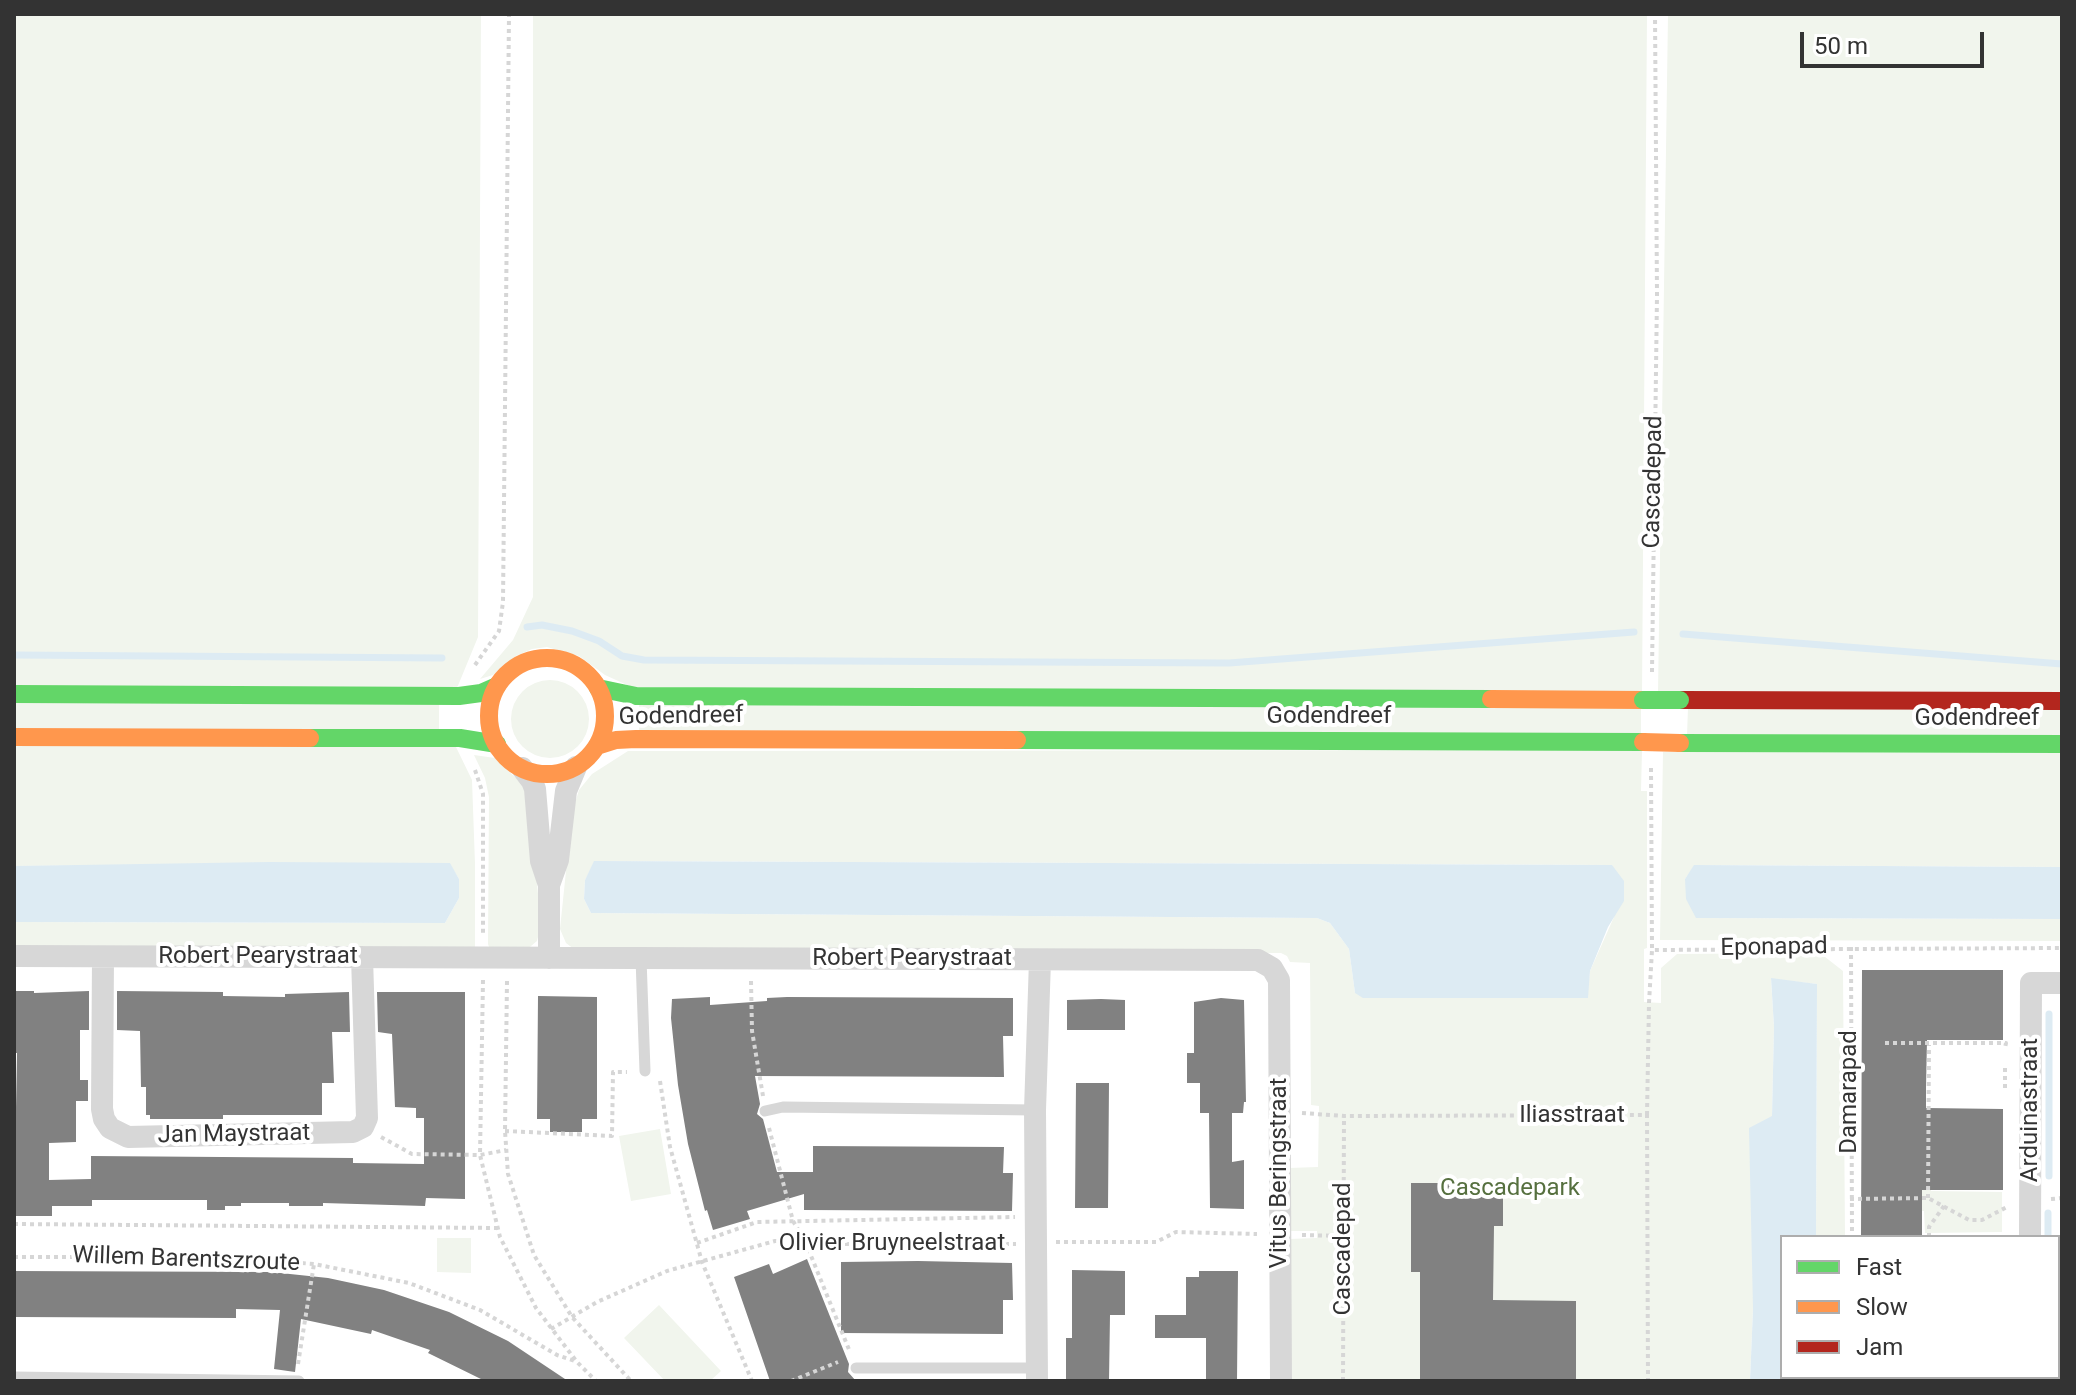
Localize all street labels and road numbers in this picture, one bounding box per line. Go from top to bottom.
street label: Cascadepad [1638,415,1670,549]
street label: Godendreef [618,702,744,732]
street label: Godendreef [1267,703,1391,731]
street label: Godendreef [1915,705,2039,733]
street label: Eponapad [1720,933,1828,963]
street label: Robert Pearystraat [158,943,358,971]
street label: Robert Pearystraat [812,945,1012,973]
street label: Damarapad [1836,1030,1864,1154]
street label: Arduinastraat [2017,1038,2045,1182]
street label: Vitus Beringstraat [1266,1078,1294,1268]
street label: Iliasstraat [1519,1102,1625,1130]
street label: Jan Maystraat [157,1119,311,1151]
street label: Cascadepad [1330,1182,1358,1316]
street label: Olivier Bruyneelstraat [779,1230,1005,1258]
street label: Willem Barentszroute [72,1242,300,1278]

